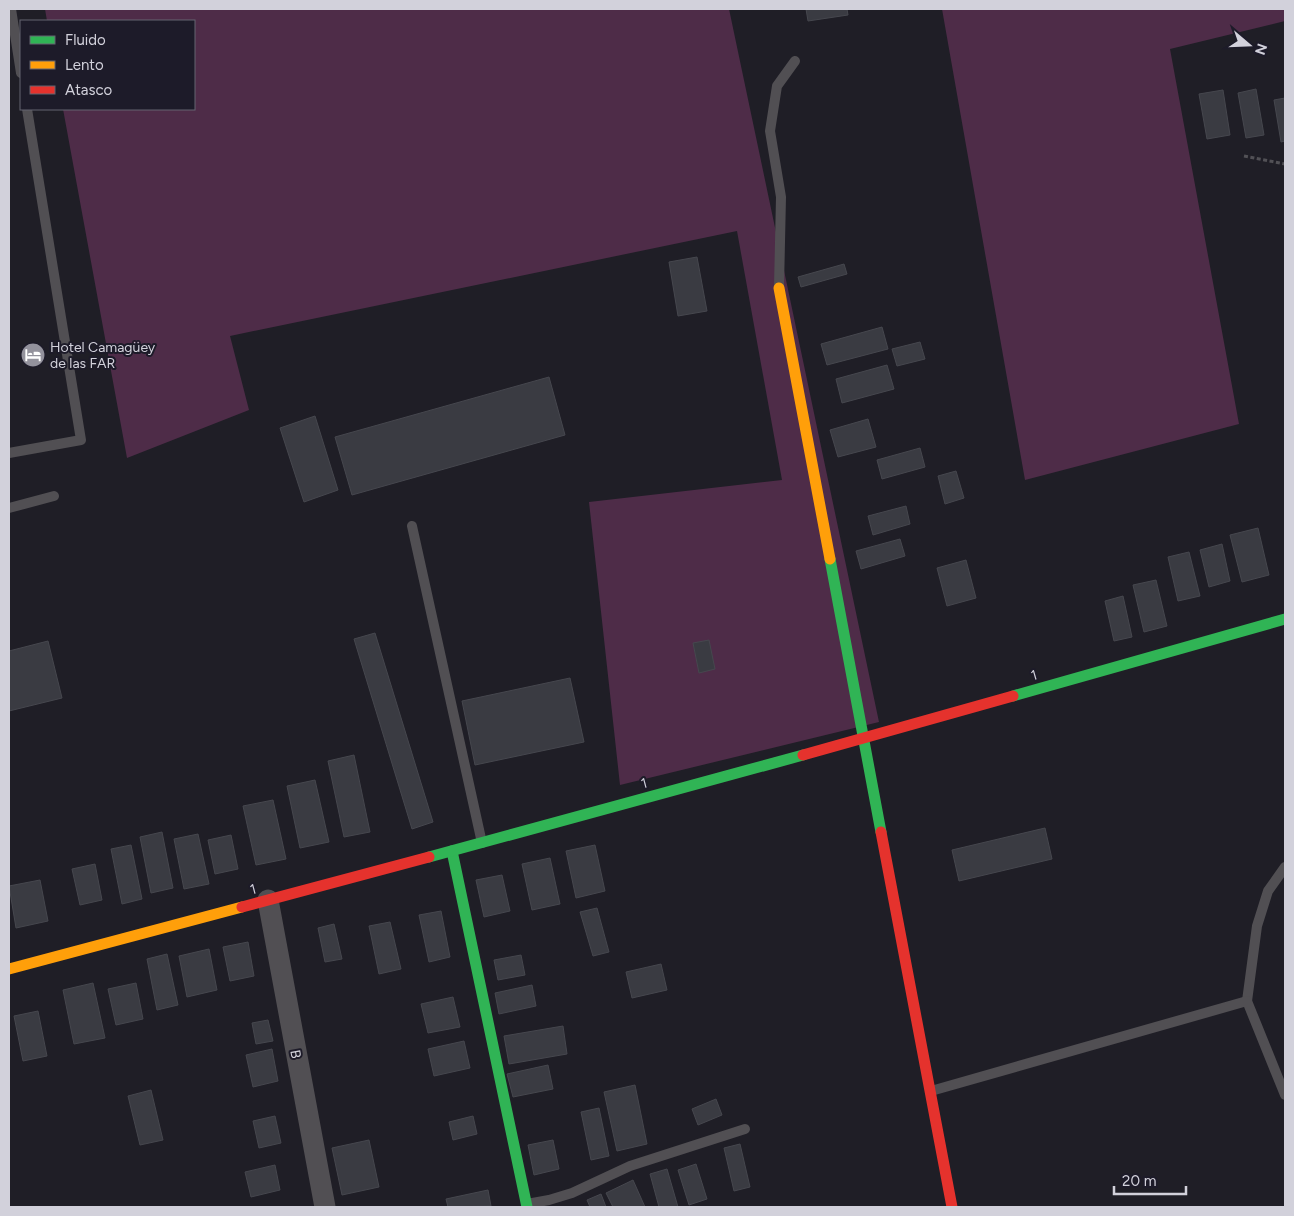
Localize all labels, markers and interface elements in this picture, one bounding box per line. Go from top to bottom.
legend [20,20,195,110]
north arrow [1224,20,1274,70]
text: Fluido [65,31,106,49]
text: N [1251,41,1271,57]
text: Lento [65,56,104,74]
text: Atasco [65,81,113,99]
place label: Hotel Camagüey de las FAR [50,339,156,372]
hotel icon: Hotel Camagüey de las FAR [20,342,46,368]
street label: 1 [1029,667,1039,684]
street label: 1 [639,775,649,792]
street label: 1 [248,881,258,898]
street label: B [286,1048,305,1060]
scale bar [1114,1164,1186,1196]
text: 20 m [1122,1172,1156,1190]

